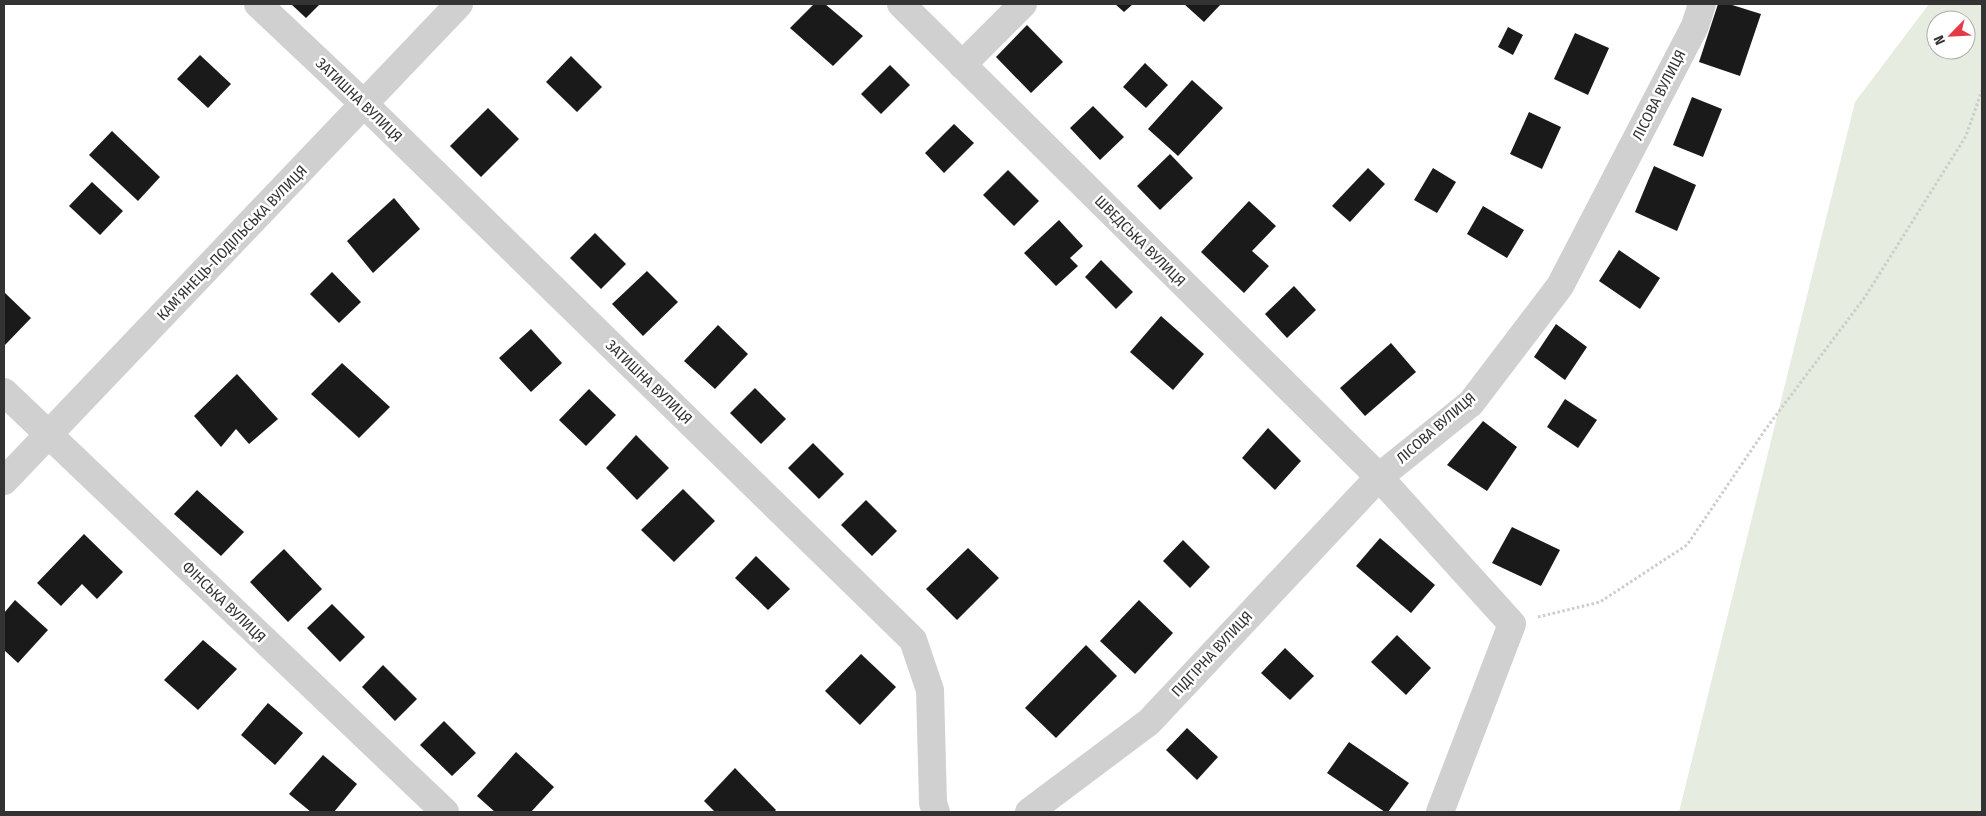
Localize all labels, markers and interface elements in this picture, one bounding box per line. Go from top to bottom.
north arrow [1926,10,1976,60]
text: N [1930,33,1949,47]
street label: ЛІСОВА ВУЛИЦЯ [1628,47,1690,143]
street label: ЗАТИШНА ВУЛИЦЯ [312,54,406,146]
street label: КАМ’ЯНЕЦЬ-ПОДІЛЬСЬКА ВУЛИЦЯ [153,162,311,324]
street label: ШВЕДСЬКА ВУЛИЦЯ [1091,192,1189,290]
street label: ЗАТИШНА ВУЛИЦЯ [602,336,696,428]
street label: ЛІСОВА ВУЛИЦЯ [1393,389,1479,467]
street label: ФІНСЬКА ВУЛИЦЯ [179,558,269,646]
street label: ПІДГІРНА ВУЛИЦЯ [1168,607,1256,701]

